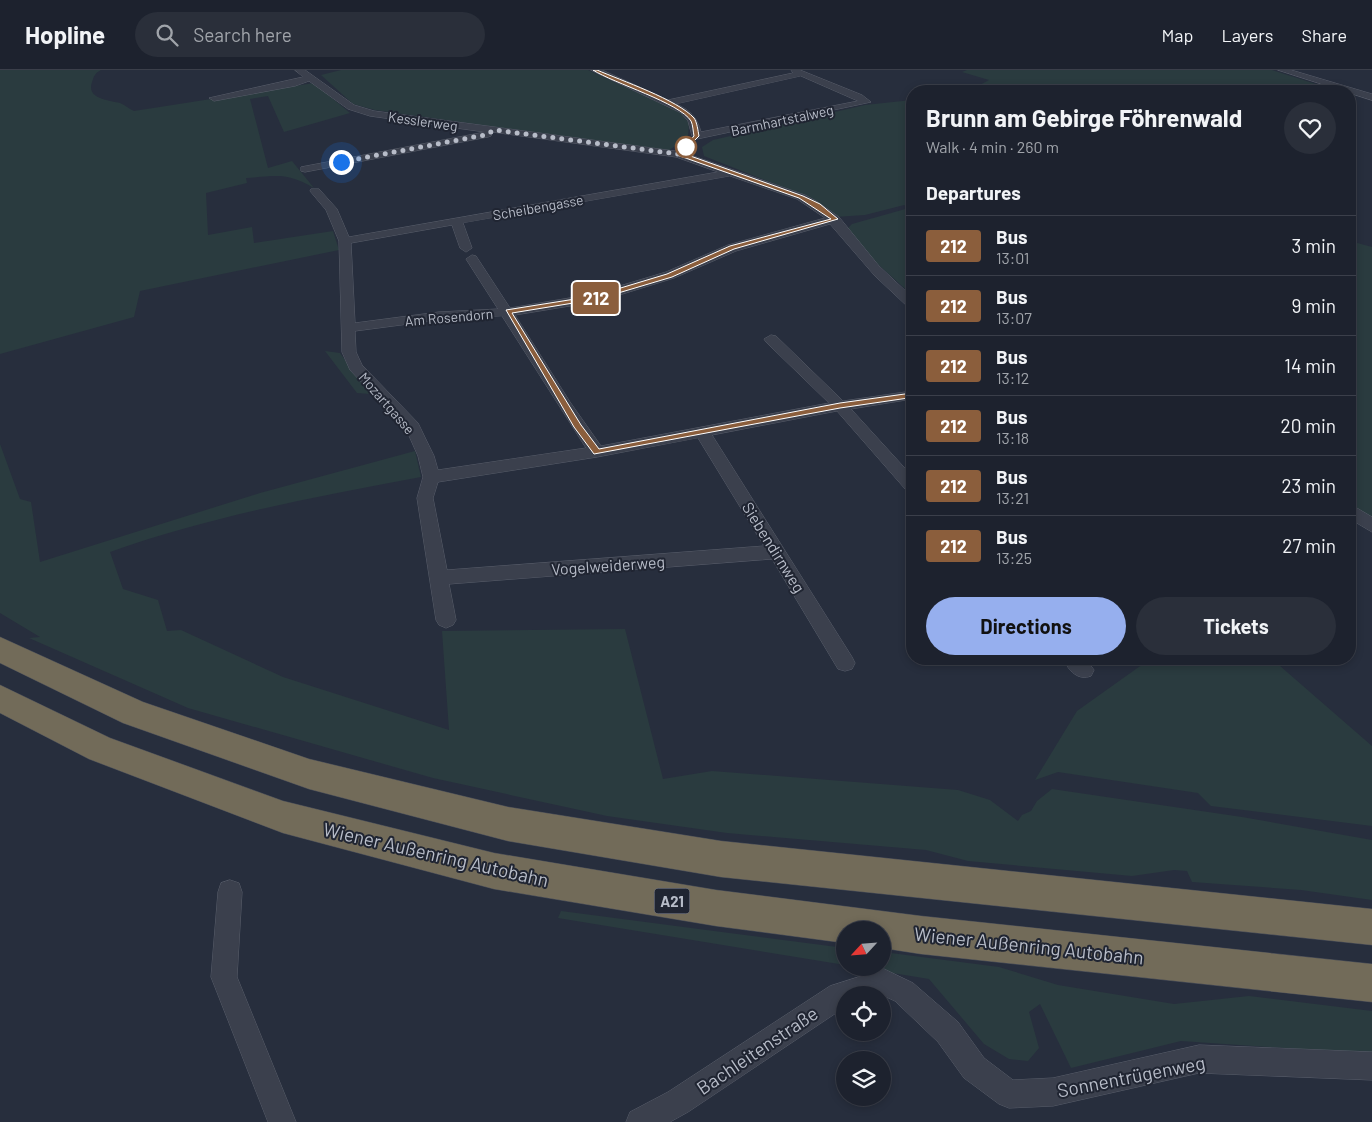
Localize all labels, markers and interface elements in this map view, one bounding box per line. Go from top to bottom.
search box [135,12,485,57]
text: Hopline [25,20,105,49]
icon: search [153,21,181,49]
text: Search here [193,23,292,46]
text: Map [1161,24,1193,46]
text: Layers [1221,24,1274,46]
text: Share [1302,24,1347,46]
street label: Barmhartstalweg [729,101,835,139]
button: heart [1284,102,1336,154]
text: Brunn am Gebirge Föhrenwald [926,103,1242,132]
street label: Kesslerweg [387,108,459,134]
unlabelled marker [675,136,697,158]
text: Walk · 4 min · 260 m [926,137,1059,156]
your location [329,150,354,175]
text: Departures [926,181,1021,204]
street label: Scheibengasse [491,191,585,223]
text: Bus [996,225,1028,248]
text: 3 min [1292,234,1336,257]
text: 212 [940,235,967,257]
text: 13:01 [996,248,1029,267]
line badge: 212 [567,282,625,314]
text: Bus [996,285,1028,308]
text: 212 [583,287,609,309]
text: 9 min [1292,294,1336,317]
text: 212 [940,295,967,317]
street label: Am Rosendorn [404,305,494,329]
text: 13:07 [996,308,1032,327]
text: Bus [996,345,1028,368]
text: 14 min [1284,354,1336,377]
text: 212 [940,355,967,377]
street label: Mozartgasse [355,368,419,438]
text: 13:12 [996,368,1029,387]
text: Bus [996,405,1028,428]
text: 20 min [1280,414,1336,437]
text: 212 [940,415,967,437]
text: 13:18 [996,428,1029,447]
text: Bus [996,465,1028,488]
text: 23 min [1282,474,1336,497]
text: 212 [940,475,967,497]
text: 13:21 [996,488,1029,507]
street label: Siebendirnweg [739,498,809,596]
text: Bus [996,525,1028,548]
text: 27 min [1282,534,1336,557]
text: 212 [940,535,967,557]
text: 13:25 [996,548,1032,567]
street label: Vogelweiderweg [551,552,665,578]
button: Directions [926,597,1126,655]
button: Tickets [1136,597,1336,655]
street label: Wiener Außenring Autobahn [321,817,551,891]
road number: A21 [654,888,690,914]
north arrow [836,921,891,976]
map controls [836,921,891,1106]
street label: Wiener Außenring Autobahn [913,922,1145,968]
button: locate [836,986,891,1041]
street label: Bachleitenstraße [692,1001,822,1099]
street label: Sonnentrügenweg [1055,1050,1207,1102]
button: layers [836,1051,891,1106]

